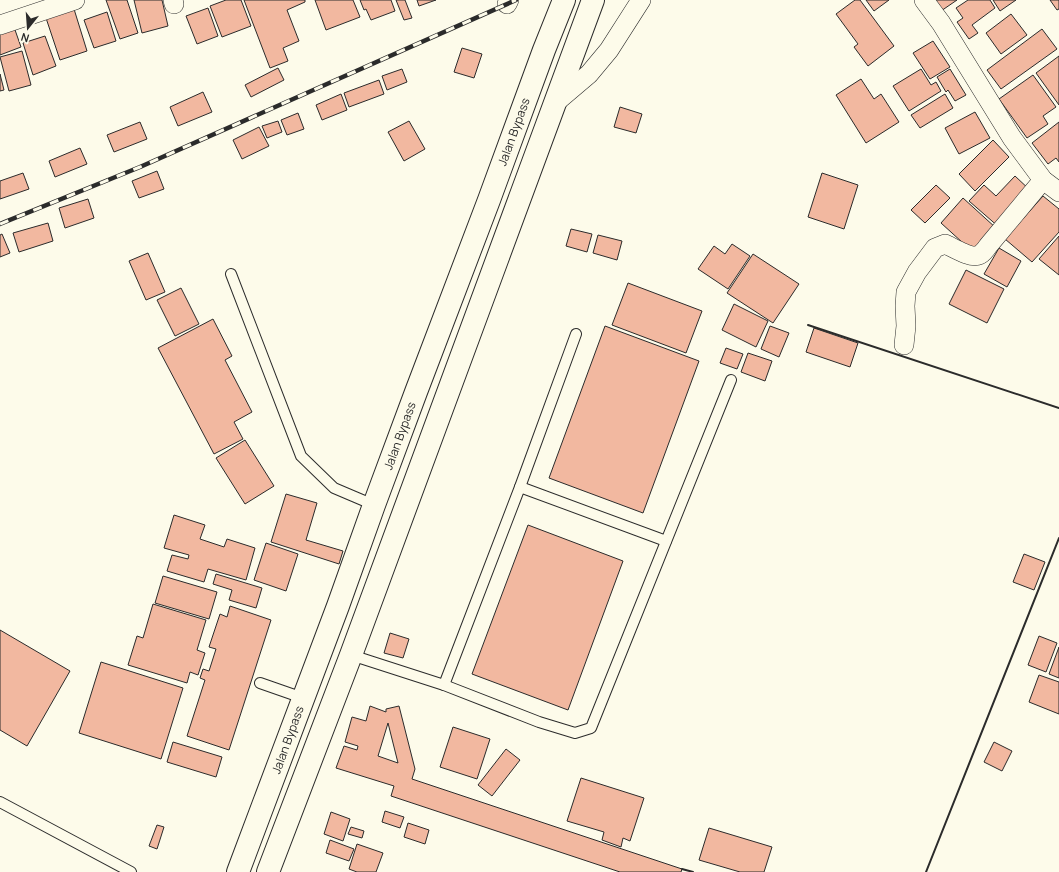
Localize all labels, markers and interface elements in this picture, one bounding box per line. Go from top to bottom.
north arrow [8,8,48,48]
text: N [19,30,31,46]
street label: Jalan Bypass [493,95,534,168]
street label: Jalan Bypass [379,399,420,472]
street label: Jalan Bypass [267,703,308,776]

